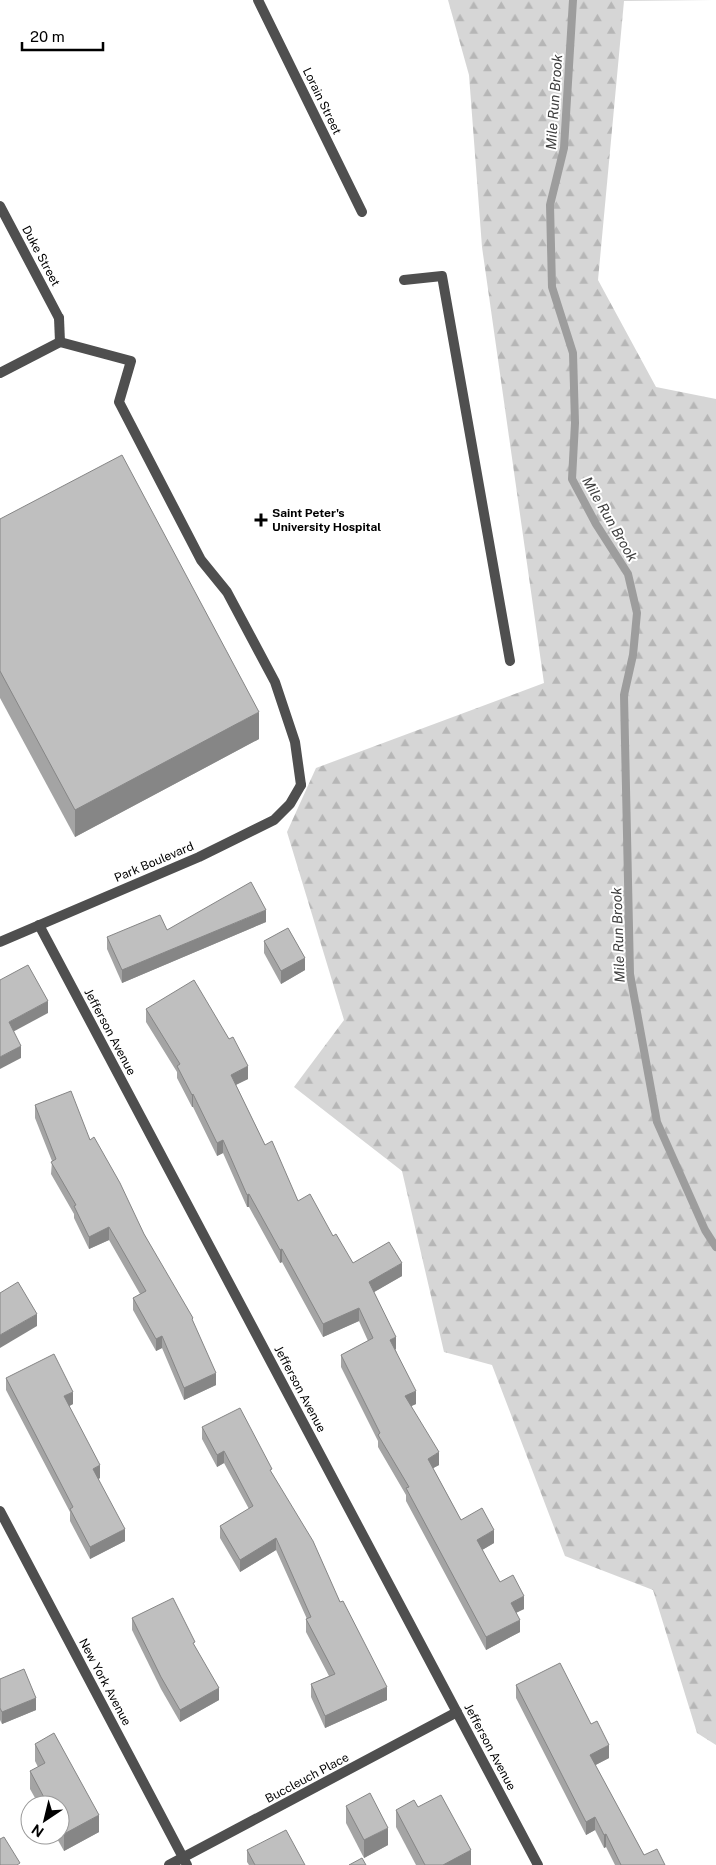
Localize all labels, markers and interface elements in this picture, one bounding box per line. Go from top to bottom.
scale bar [22,20,104,52]
text: 20 m [30,28,65,45]
water label: Mile Run Brook [543,53,565,150]
street label: Lorain Street [300,65,344,137]
street label: Duke Street [19,223,63,289]
water label: Mile Run Brook [579,474,641,565]
place label: Saint Peter's University Hospital [272,506,381,534]
marker: Saint Peter's University Hospital [254,513,268,527]
street label: Park Boulevard [112,839,196,885]
water label: Mile Run Brook [608,887,628,983]
street label: Jefferson Avenue [81,986,139,1078]
street label: Jefferson Avenue [271,1343,329,1435]
street label: New York Avenue [76,1636,134,1728]
street label: Jefferson Avenue [461,1701,519,1793]
street label: Buccleuch Place [263,1750,351,1806]
north arrow [20,1795,70,1845]
text: N [28,1821,47,1840]

